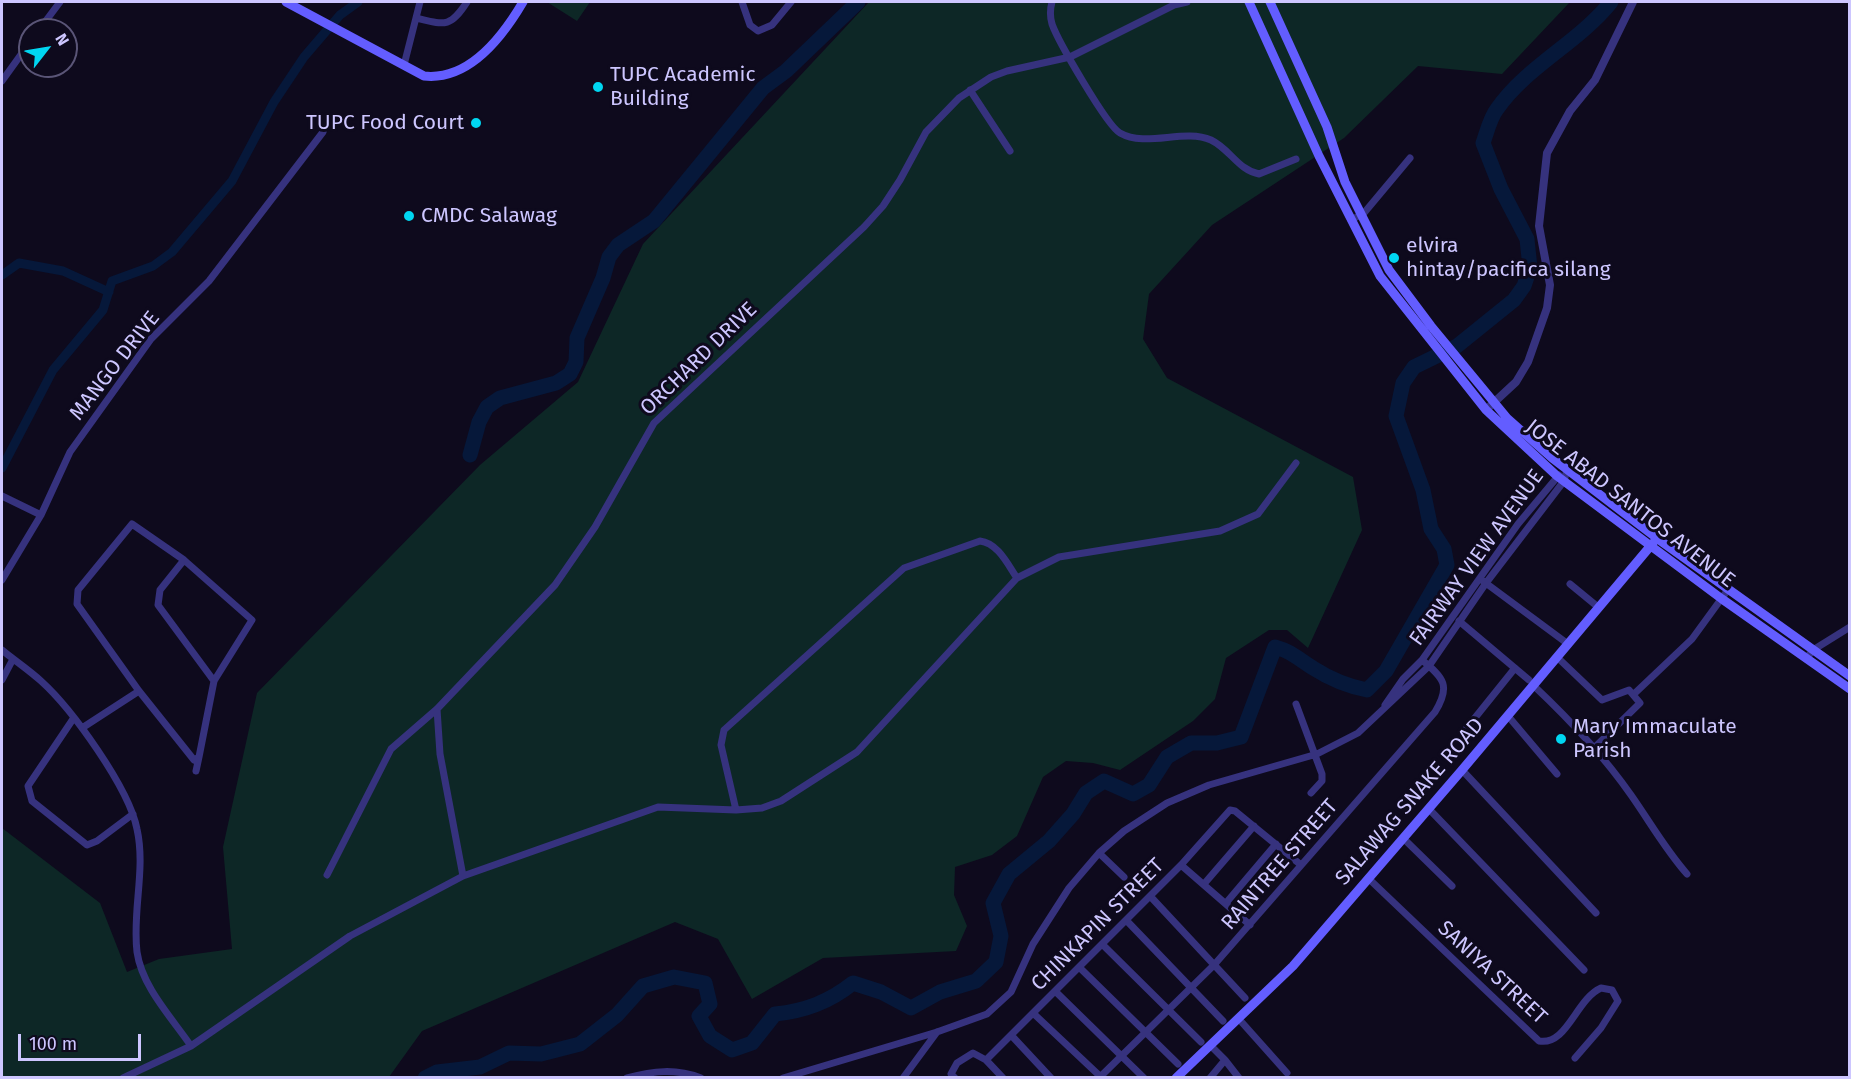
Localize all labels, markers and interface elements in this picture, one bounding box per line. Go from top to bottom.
north arrow [18,18,78,78]
text: N [51,30,73,49]
place label: TUPC Academic Building [610,62,756,112]
marker: TUPC Academic Building [591,80,605,94]
place label: TUPC Food Court [306,110,464,136]
marker: TUPC Food Court [469,116,483,130]
place label: CMDC Salawag [421,203,557,229]
marker: CMDC Salawag [402,209,416,223]
place label: elvira hintay/pacifica silang [1406,233,1611,283]
marker: elvira hintay/pacifica silang [1387,251,1401,265]
street label: ORCHARD DRIVE [635,297,763,421]
street label: MANGO DRIVE [65,306,165,426]
street label: JOSE ABAD SANTOS AVENUE [1520,414,1740,594]
street label: FAIRWAY VIEW AVENUE [1405,465,1549,651]
street label: SALAWAG SNAKE ROAD [1331,713,1489,891]
place label: Mary Immaculate Parish [1573,714,1737,764]
marker: Mary Immaculate Parish [1554,732,1568,746]
street label: RAINTREE STREET [1216,795,1344,935]
street label: CHINKAPIN STREET [1026,853,1170,997]
street label: SANIYA STREET [1432,916,1552,1030]
scale bar [21,1022,144,1060]
text: 100 m [29,1033,77,1055]

